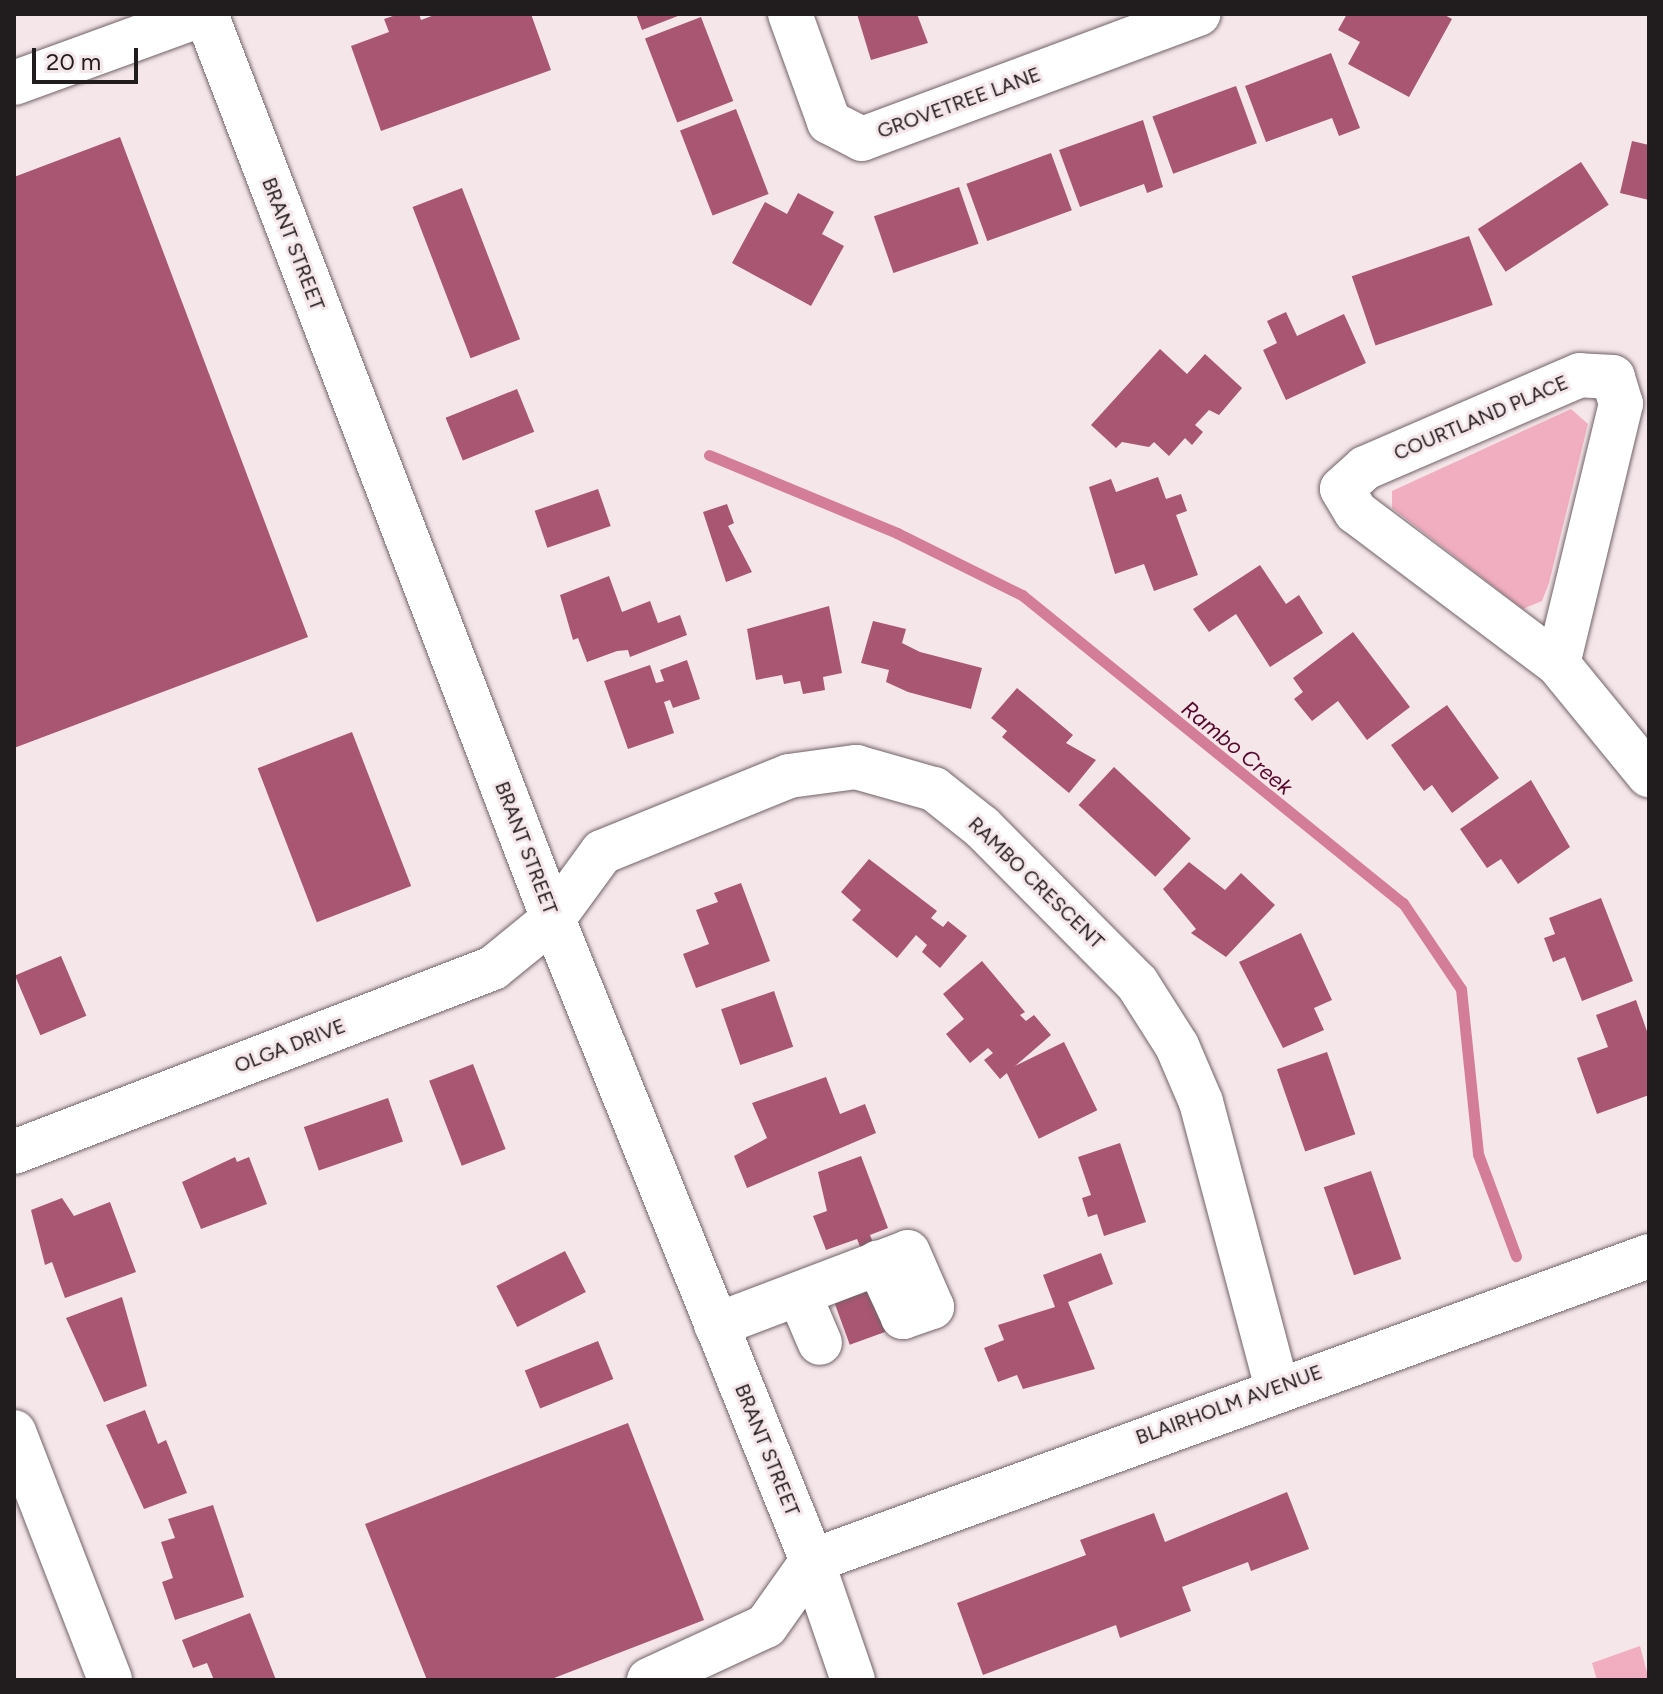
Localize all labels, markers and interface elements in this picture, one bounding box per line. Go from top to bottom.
scale bar [36,32,142,82]
text: 20 m [46,47,101,76]
street label: GROVETREE LANE [874,62,1044,144]
street label: BRANT STREET [257,174,329,314]
street label: COURTLAND PLACE [1390,370,1572,466]
water label: Rambo Creek [1176,695,1298,801]
street label: BRANT STREET [490,778,562,918]
street label: RAMBO CRESCENT [963,812,1109,954]
street label: OLGA DRIVE [231,1014,349,1078]
street label: BLAIRHOLM AVENUE [1132,1360,1326,1450]
street label: BRANT STREET [730,1380,804,1520]

